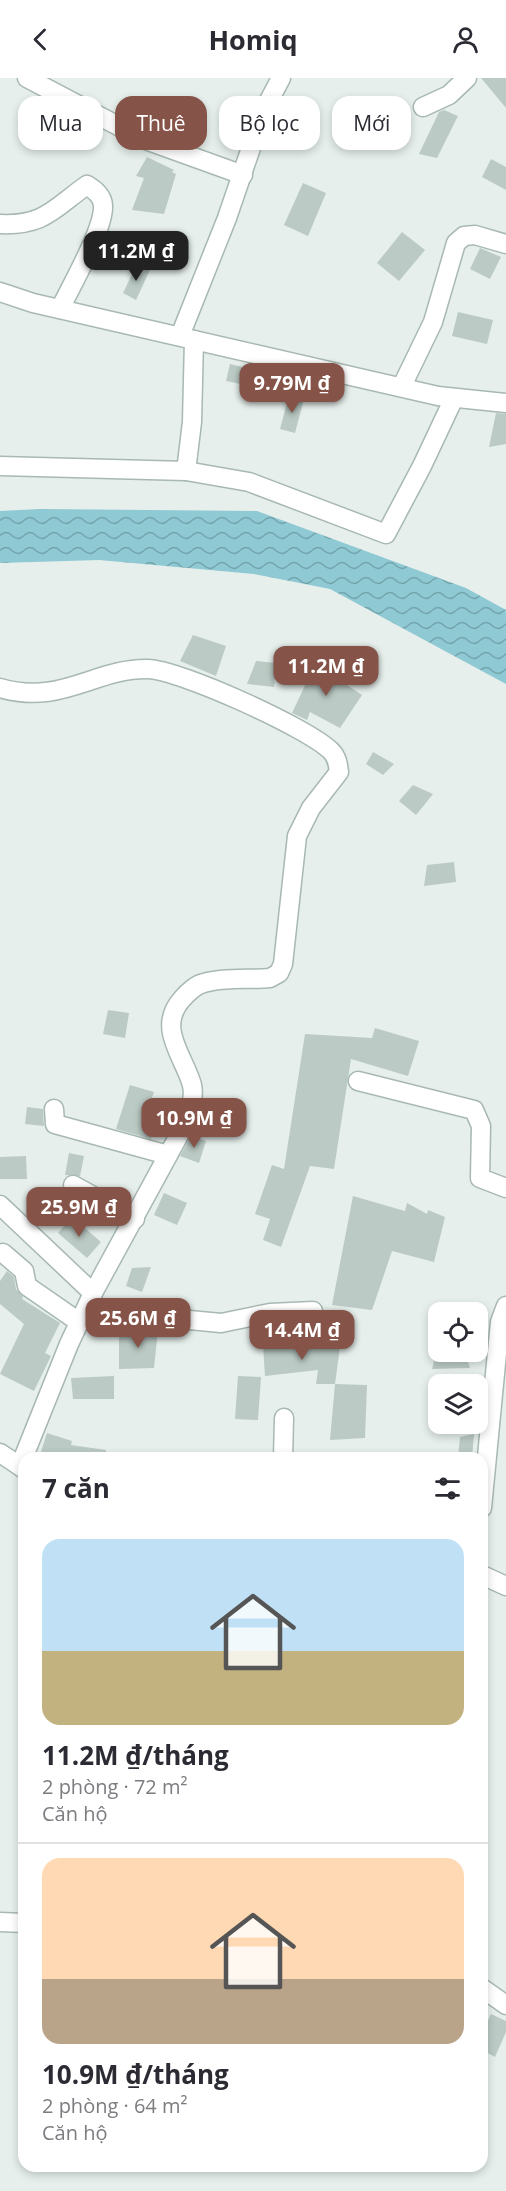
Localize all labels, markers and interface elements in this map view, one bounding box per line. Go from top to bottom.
text: Homiq [208,21,298,58]
icon: back [24,23,57,56]
icon: person [449,23,482,56]
chip: Mua [18,96,103,150]
chip: Thuê [115,96,207,150]
chip: Bộ lọc [219,96,320,150]
chip: Mới [332,96,411,150]
pin: 11.2M ₫ [81,231,191,282]
text: 11.2M ₫ [97,237,175,264]
pin: 9.79M ₫ [237,363,347,414]
text: 9.79M ₫ [253,369,331,396]
pin: 11.2M ₫ [271,646,381,697]
text: 11.2M ₫ [287,652,365,679]
pin: 10.9M ₫ [139,1098,249,1149]
text: 10.9M ₫ [155,1104,233,1131]
pin: 25.9M ₫ [24,1187,134,1238]
text: 25.9M ₫ [40,1193,118,1220]
pin: 25.6M ₫ [83,1298,193,1349]
map controls [428,1302,488,1434]
button: locate [428,1302,488,1362]
text: 25.6M ₫ [99,1304,177,1331]
pin: 14.4M ₫ [247,1310,357,1361]
text: 14.4M ₫ [263,1316,341,1343]
button: layers [428,1374,488,1434]
text: 7 căn [42,1470,110,1506]
icon: filters [431,1472,464,1505]
icon: home [199,1578,307,1686]
text: 11.2M ₫/tháng [42,1737,229,1773]
text: 2 phòng · 72 m² [42,1773,187,1800]
text: Căn hộ [42,1800,107,1827]
icon: home [199,1897,307,2005]
text: 10.9M ₫/tháng [42,2056,229,2092]
text: 2 phòng · 64 m² [42,2092,187,2119]
text: Căn hộ [42,2119,107,2146]

